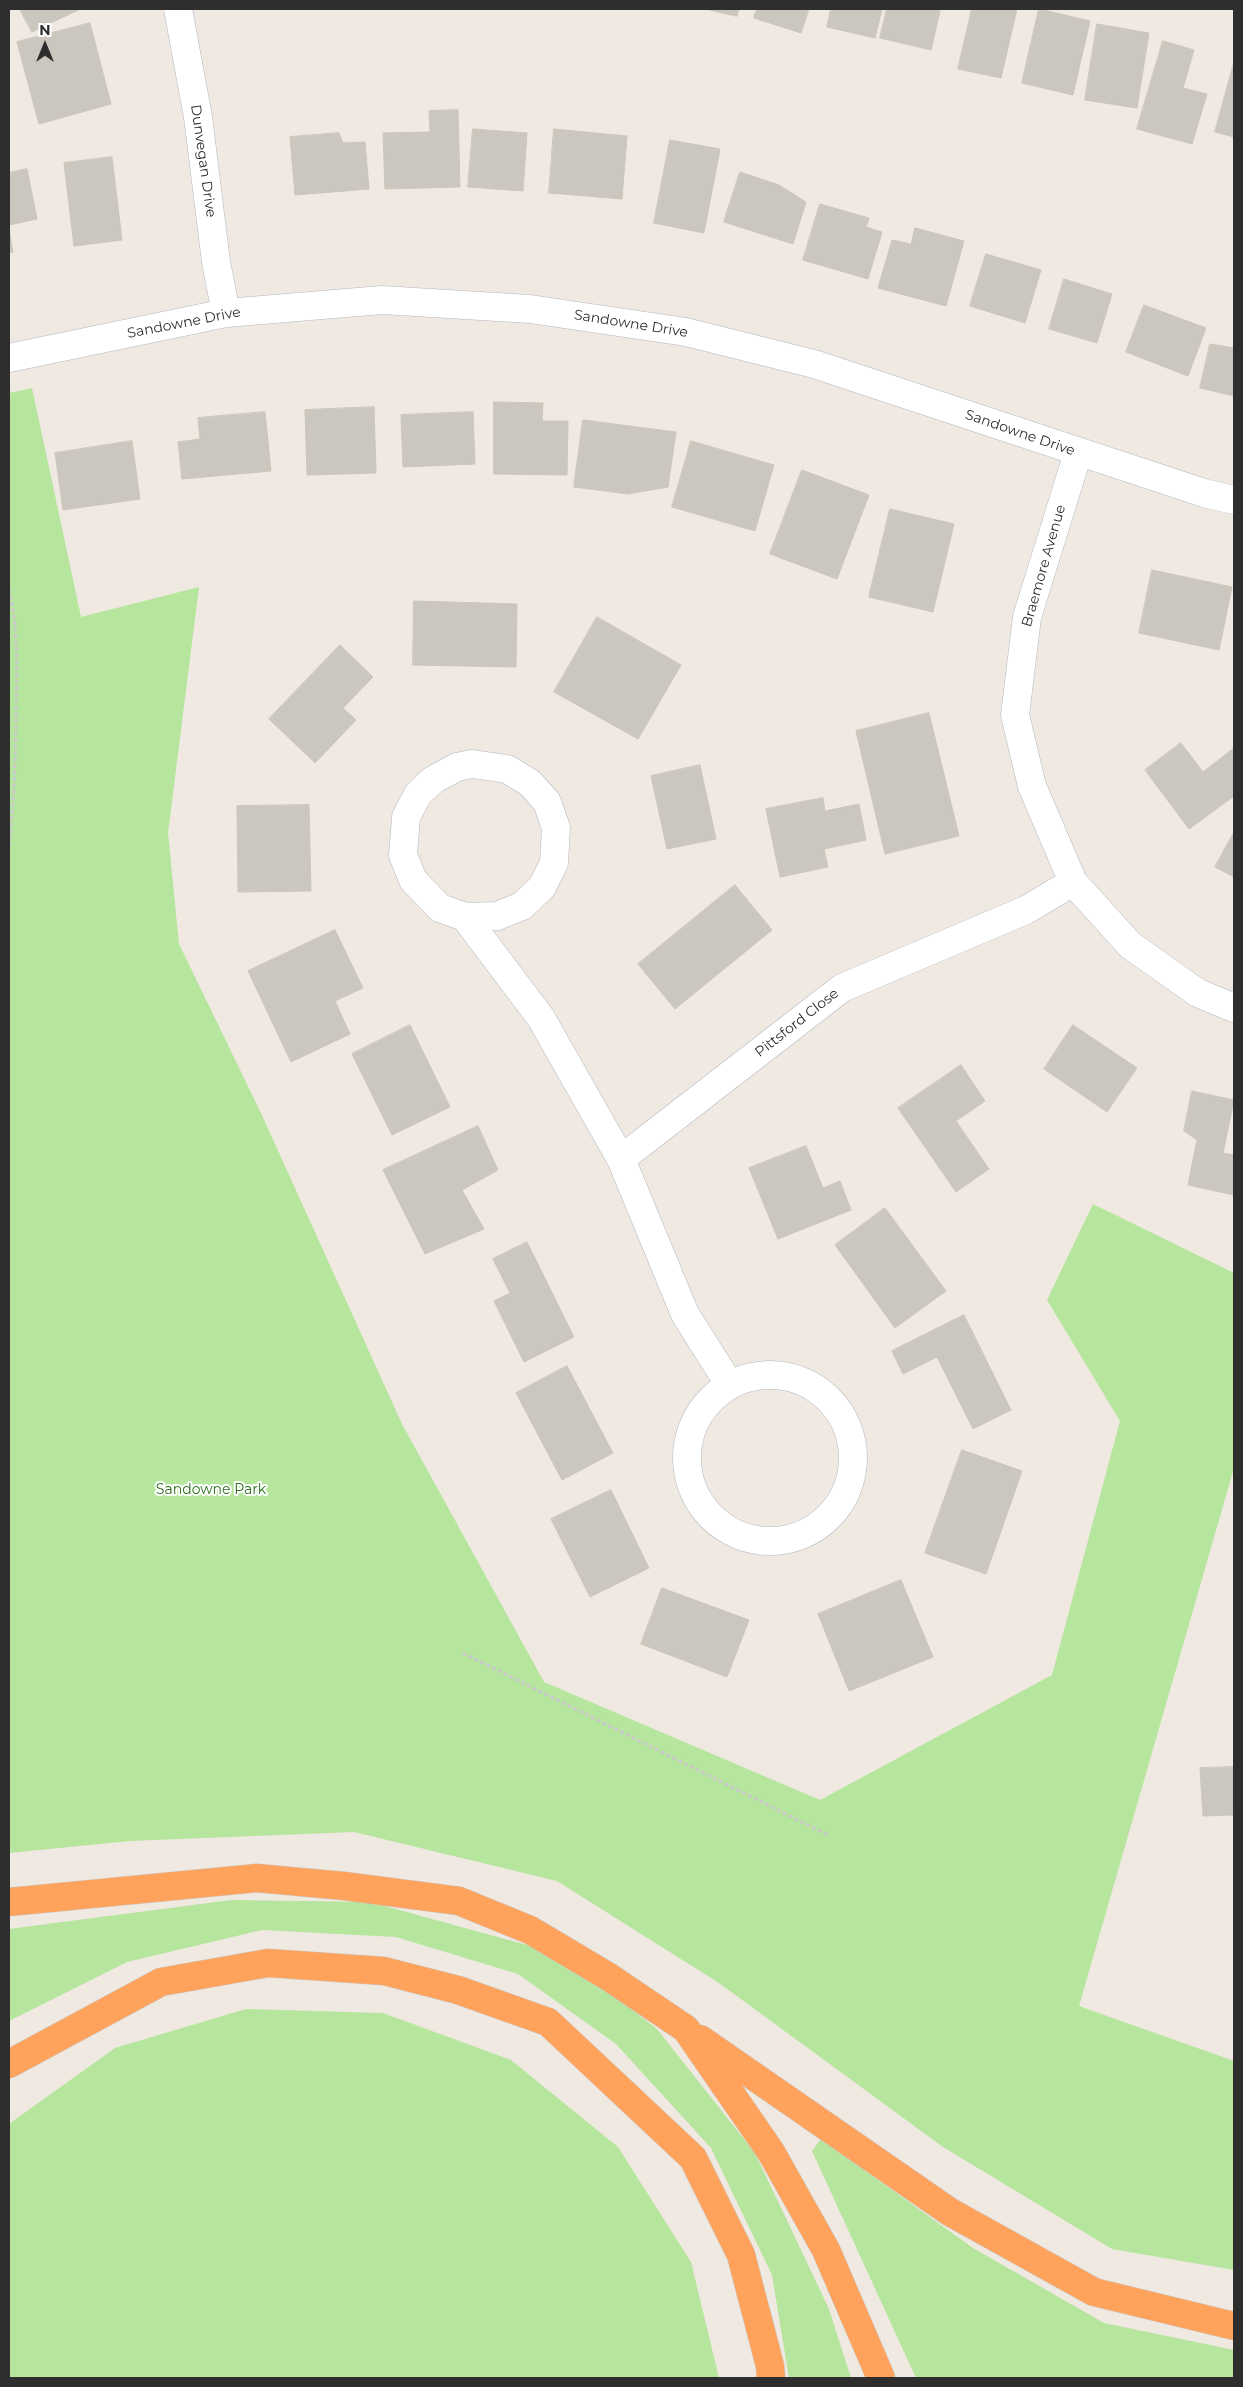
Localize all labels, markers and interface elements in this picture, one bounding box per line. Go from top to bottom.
north arrow [20,20,70,70]
text: N [39,21,51,39]
street label: Dunvegan Drive [187,103,219,219]
street label: Sandowne Drive [126,304,242,342]
street label: Sandowne Drive [573,307,689,341]
street label: Sandowne Drive [963,406,1077,460]
street label: Braemore Avenue [1019,503,1069,629]
street label: Pittsford Close [752,985,842,1061]
park label: Sandowne Park [156,1482,266,1498]

